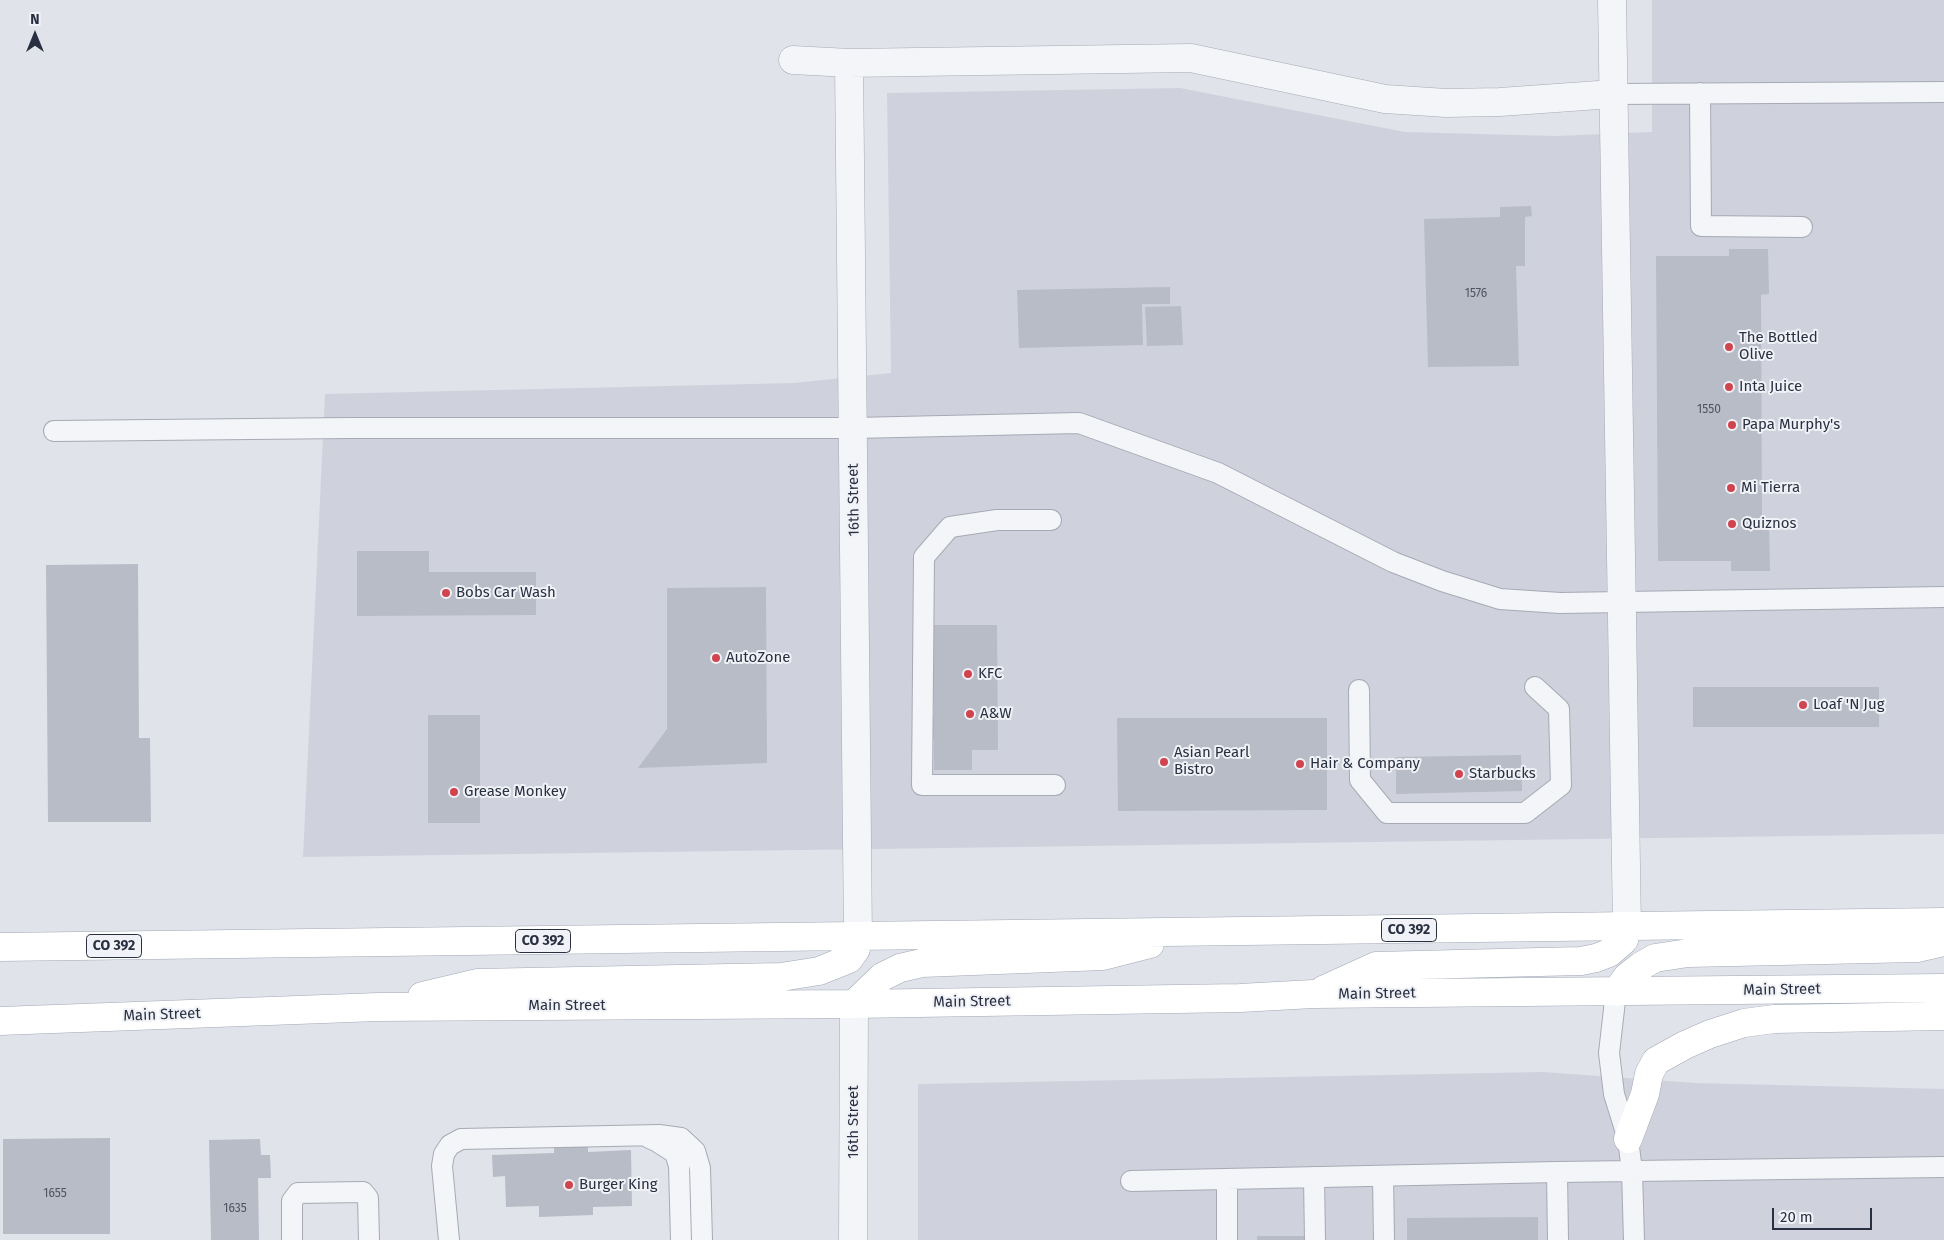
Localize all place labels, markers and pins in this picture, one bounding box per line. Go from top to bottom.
place label: The Bottled Olive [1739,329,1818,364]
marker: The Bottled Olive [1723,341,1735,353]
place label: Inta Juice [1739,378,1802,396]
marker: Inta Juice [1723,381,1735,393]
place label: Papa Murphy's [1742,416,1840,434]
marker: Papa Murphy's [1726,419,1738,431]
place label: Mi Tierra [1741,479,1800,497]
marker: Mi Tierra [1725,482,1737,494]
place label: Quiznos [1742,515,1796,533]
marker: Quiznos [1726,518,1738,530]
place label: Bobs Car Wash [456,584,556,602]
marker: Bobs Car Wash [440,587,452,599]
place label: AutoZone [726,649,790,667]
marker: AutoZone [710,652,722,664]
place label: KFC [978,665,1002,683]
marker: KFC [962,668,974,680]
place label: Loaf 'N Jug [1813,696,1884,714]
marker: Loaf 'N Jug [1797,699,1809,711]
place label: A&W [980,705,1012,723]
marker: A&W [964,708,976,720]
place label: Asian Pearl Bistro [1174,744,1249,779]
place label: Hair & Company [1310,755,1420,773]
marker: Asian Pearl Bistro [1158,756,1170,768]
marker: Hair & Company [1294,758,1306,770]
place label: Starbucks [1469,765,1536,783]
marker: Starbucks [1453,768,1465,780]
place label: Grease Monkey [464,783,566,801]
marker: Grease Monkey [448,786,460,798]
place label: Burger King [579,1176,658,1194]
marker: Burger King [563,1179,575,1191]

